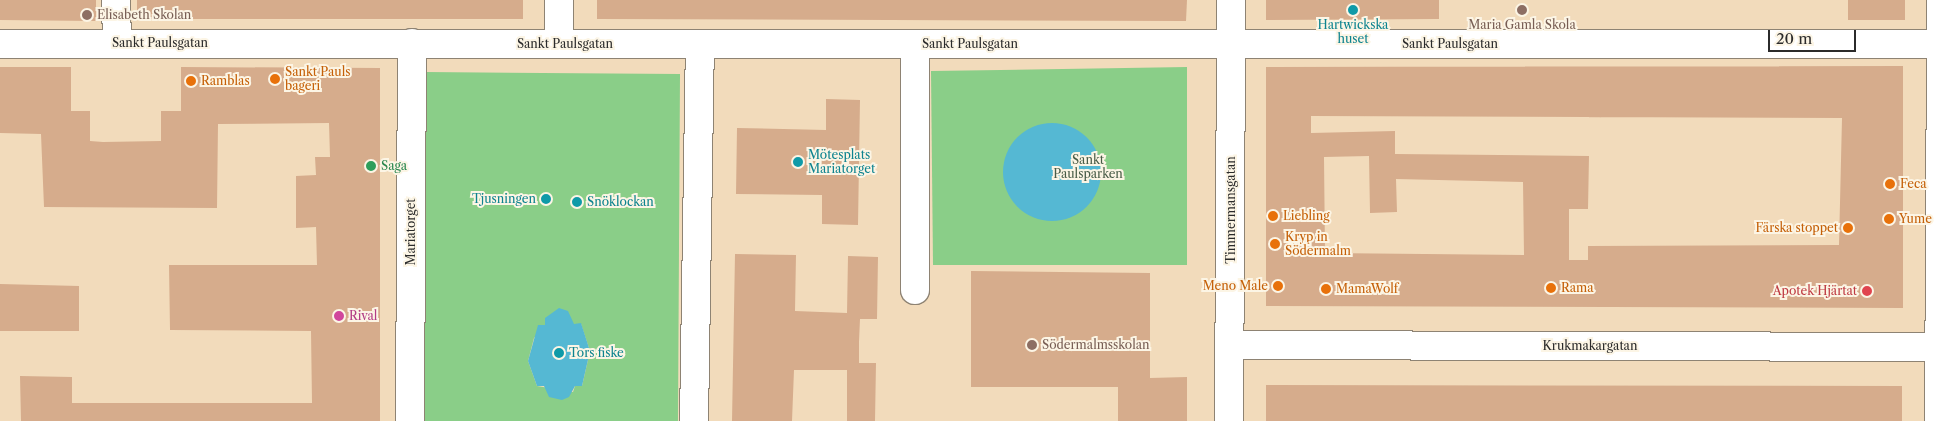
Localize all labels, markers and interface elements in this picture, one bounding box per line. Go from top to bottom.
marker: Hartwickska huset [1347,4,1359,16]
marker: Maria Gamla Skola [1516,4,1528,16]
place label: Elisabeth Skolan [97,8,191,22]
marker: Elisabeth Skolan [81,9,93,21]
place label: Hartwickska huset [1318,18,1388,46]
place label: Maria Gamla Skola [1468,18,1576,32]
scale bar [1770,20,1858,52]
text: 20 m [1776,29,1812,48]
street label: Sankt Paulsgatan [112,36,208,50]
street label: Sankt Paulsgatan [517,37,613,51]
street label: Sankt Paulsgatan [922,37,1018,51]
street label: Sankt Paulsgatan [1402,37,1498,51]
place label: Sankt Pauls bageri [285,65,351,93]
marker: Sankt Pauls bageri [269,73,281,85]
place label: Ramblas [201,74,250,88]
marker: Ramblas [185,75,197,87]
place label: Mötesplats Mariatorget [808,148,875,176]
park label: Sankt Paulsparken [1053,153,1123,181]
marker: Mötesplats Mariatorget [792,156,804,168]
street label: Timmermansgatan [1224,156,1238,264]
place label: Saga [381,159,407,173]
marker: Saga [365,160,377,172]
place label: Feca [1900,177,1927,191]
marker: Feca [1884,178,1896,190]
place label: Tjusningen [472,192,536,206]
marker: Tjusningen [540,193,552,205]
place label: Snöklockan [587,195,654,209]
marker: Snöklockan [571,196,583,208]
street label: Mariatorget [404,198,418,266]
place label: Liebling [1283,209,1330,223]
marker: Liebling [1267,210,1279,222]
place label: Yume [1899,212,1932,226]
marker: Yume [1883,213,1895,225]
place label: Färska stoppet [1755,221,1838,235]
marker: Färska stoppet [1842,222,1854,234]
place label: Kryp in Södermalm [1285,230,1351,258]
marker: Kryp in Södermalm [1269,238,1281,250]
place label: Meno Male [1203,279,1268,293]
marker: Meno Male [1272,280,1284,292]
place label: Rama [1561,281,1594,295]
place label: MamaWolf [1336,282,1398,296]
marker: Rama [1545,282,1557,294]
marker: MamaWolf [1320,283,1332,295]
place label: Apotek Hjärtat [1772,284,1857,298]
marker: Apotek Hjärtat [1861,285,1873,297]
place label: Rival [349,309,377,323]
marker: Rival [333,310,345,322]
place label: Södermalmsskolan [1042,338,1150,352]
marker: Södermalmsskolan [1026,339,1038,351]
street label: Krukmakargatan [1543,339,1637,353]
place label: Tors fiske [569,346,624,360]
marker: Tors fiske [553,347,565,359]

